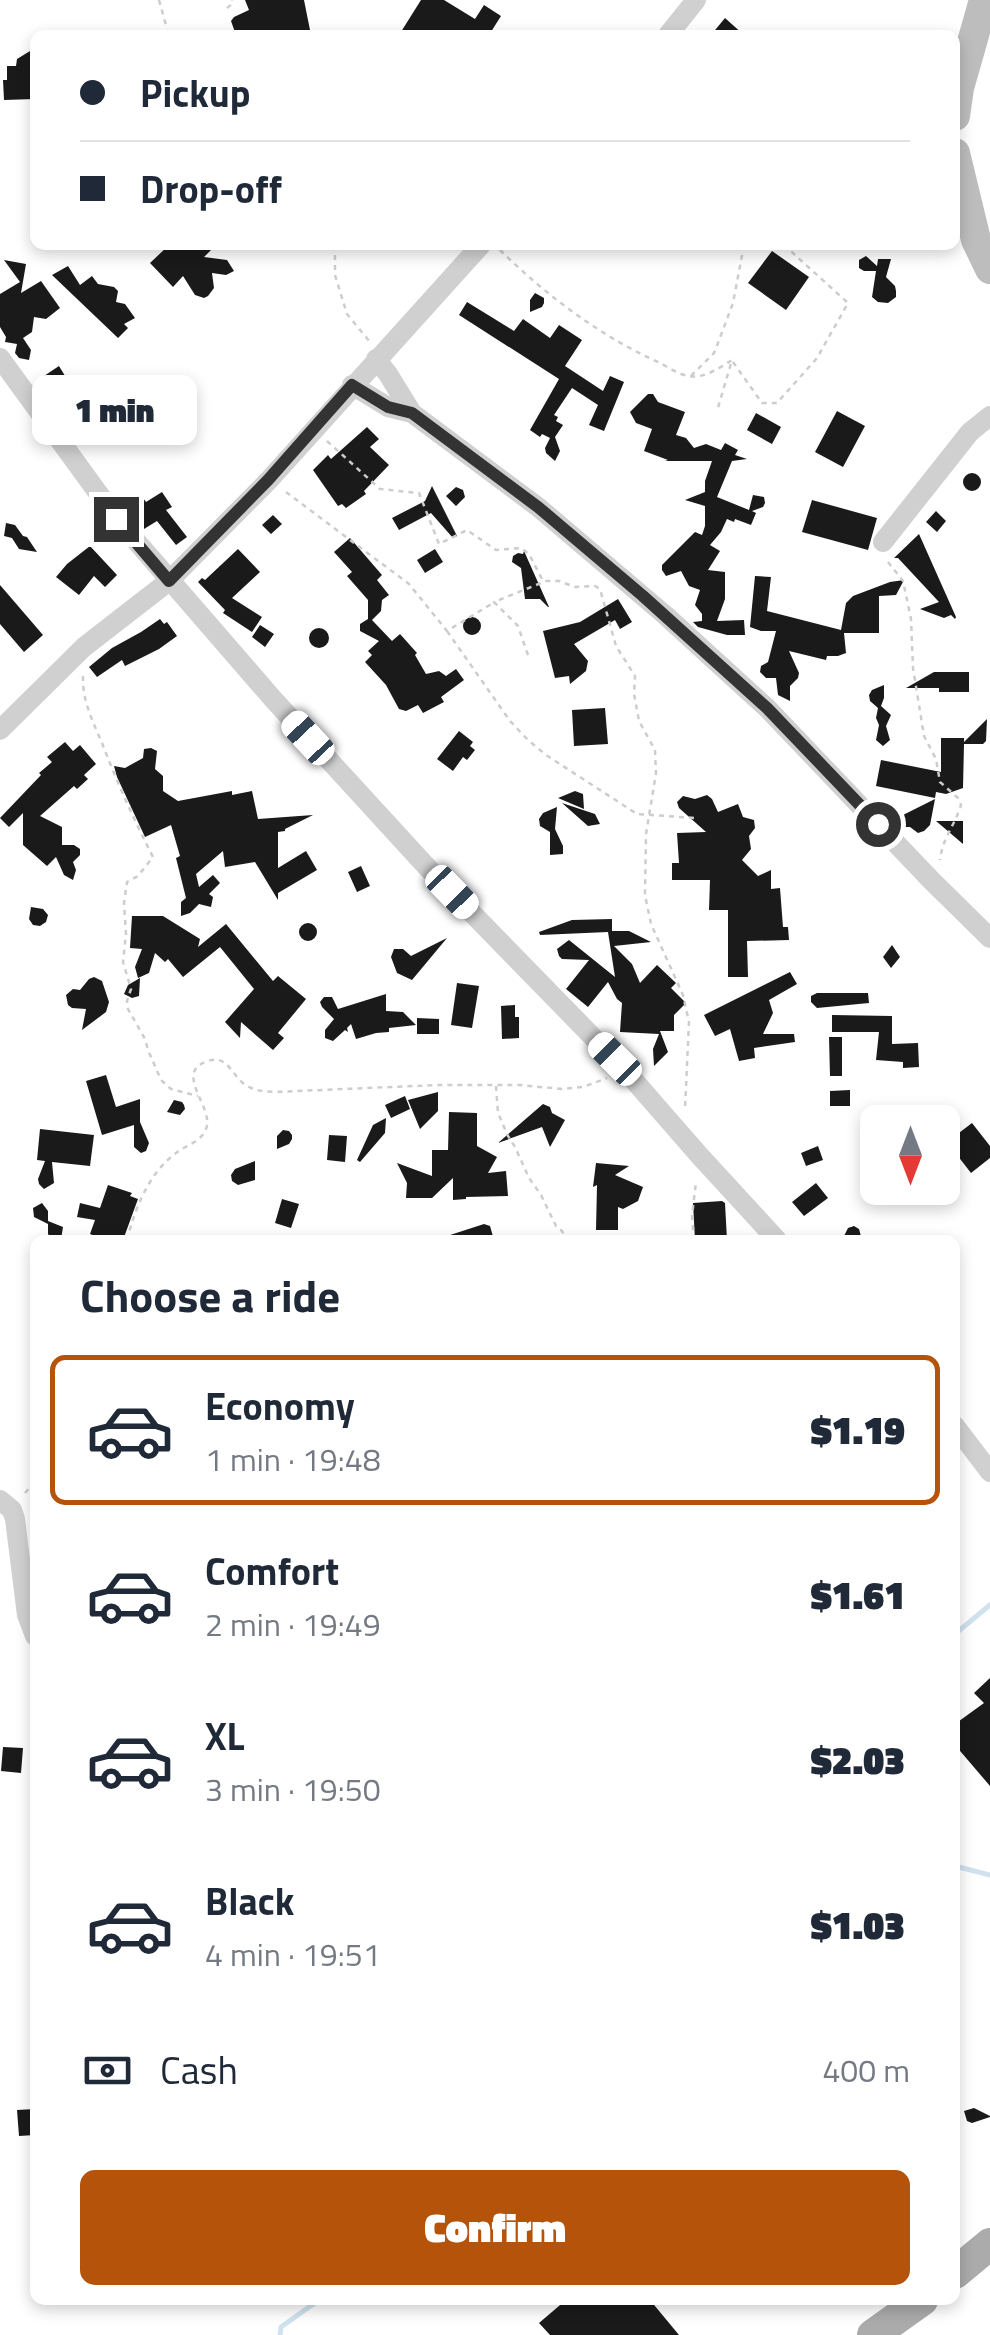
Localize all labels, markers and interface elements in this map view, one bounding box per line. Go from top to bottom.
text: Pickup [140,64,250,122]
text: Drop-off [140,160,282,218]
callout: 1 min [34,374,198,444]
text: 1 min [75,386,154,434]
route end [94,497,139,542]
car [277,706,339,770]
route start [856,802,901,847]
car [420,860,484,924]
car [583,1027,647,1091]
north arrow [860,1105,960,1205]
map controls [860,1105,960,1205]
text: Choose a ride [80,1261,340,1329]
text: Economy [205,1377,355,1435]
icon: car [85,1385,175,1475]
text: $1.19 [811,1401,905,1459]
text: 1 min · 19:48 [205,1435,381,1483]
text: Comfort [205,1542,339,1600]
icon: car [85,1550,175,1640]
text: $1.61 [811,1566,905,1624]
text: 2 min · 19:49 [205,1600,381,1648]
text: XL [205,1707,245,1765]
icon: car [85,1715,175,1805]
text: $2.03 [811,1731,905,1789]
text: 3 min · 19:50 [205,1765,381,1813]
text: Black [205,1872,294,1930]
icon: car [85,1880,175,1970]
text: $1.03 [811,1896,905,1954]
text: 4 min · 19:51 [205,1930,381,1978]
text: Cash [160,2041,238,2099]
icon: cash [80,2043,135,2098]
text: 400 m [822,2046,910,2094]
button: Confirm [80,2170,910,2285]

